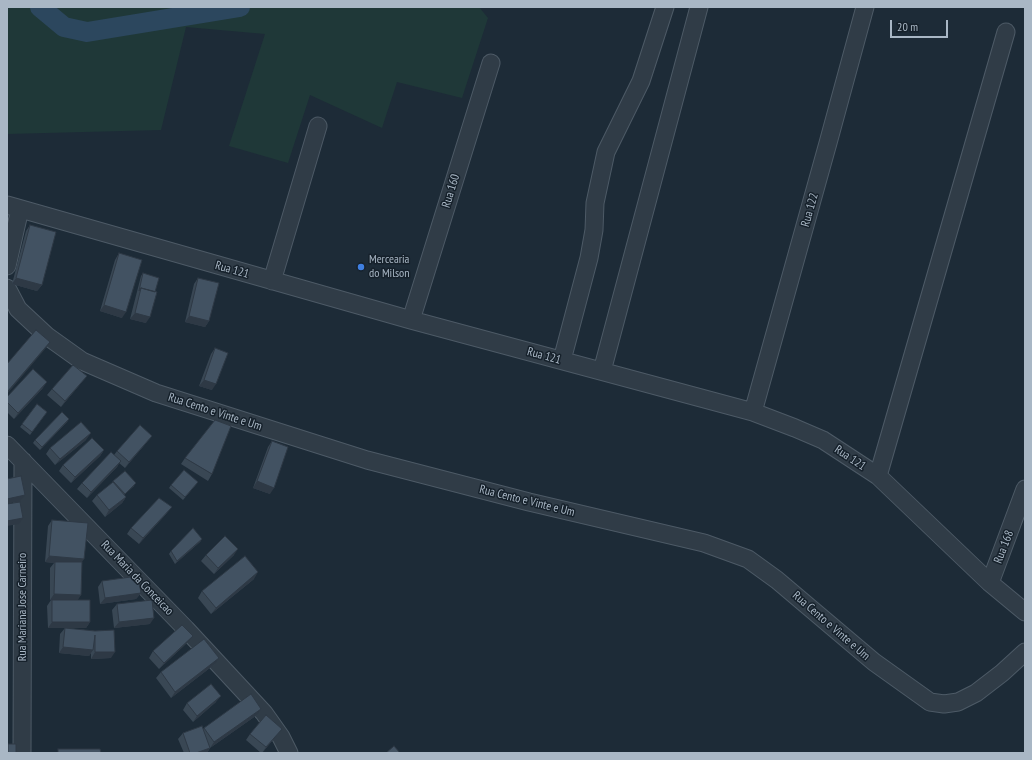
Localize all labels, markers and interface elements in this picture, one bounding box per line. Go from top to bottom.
scale bar [892,12,950,38]
text: 20 m [897,19,918,34]
street label: Rua 160 [439,172,463,210]
street label: Rua 122 [798,191,822,229]
place label: Mercearia do Milson [369,253,409,281]
street label: Rua 121 [213,258,251,282]
marker: Mercearia do Milson [356,262,366,272]
street label: Rua 121 [525,345,563,367]
street label: Rua Cento e Vinte e Um [166,390,264,434]
street label: Rua 121 [832,442,868,474]
street label: Rua Cento e Vinte e Um [478,482,576,520]
street label: Rua 168 [991,528,1017,566]
street label: Rua Maria da Conceicao [98,538,176,618]
street label: Rua Mariana Jose Carneiro [16,553,30,661]
street label: Rua Cento e Vinte e Um [789,588,873,664]

